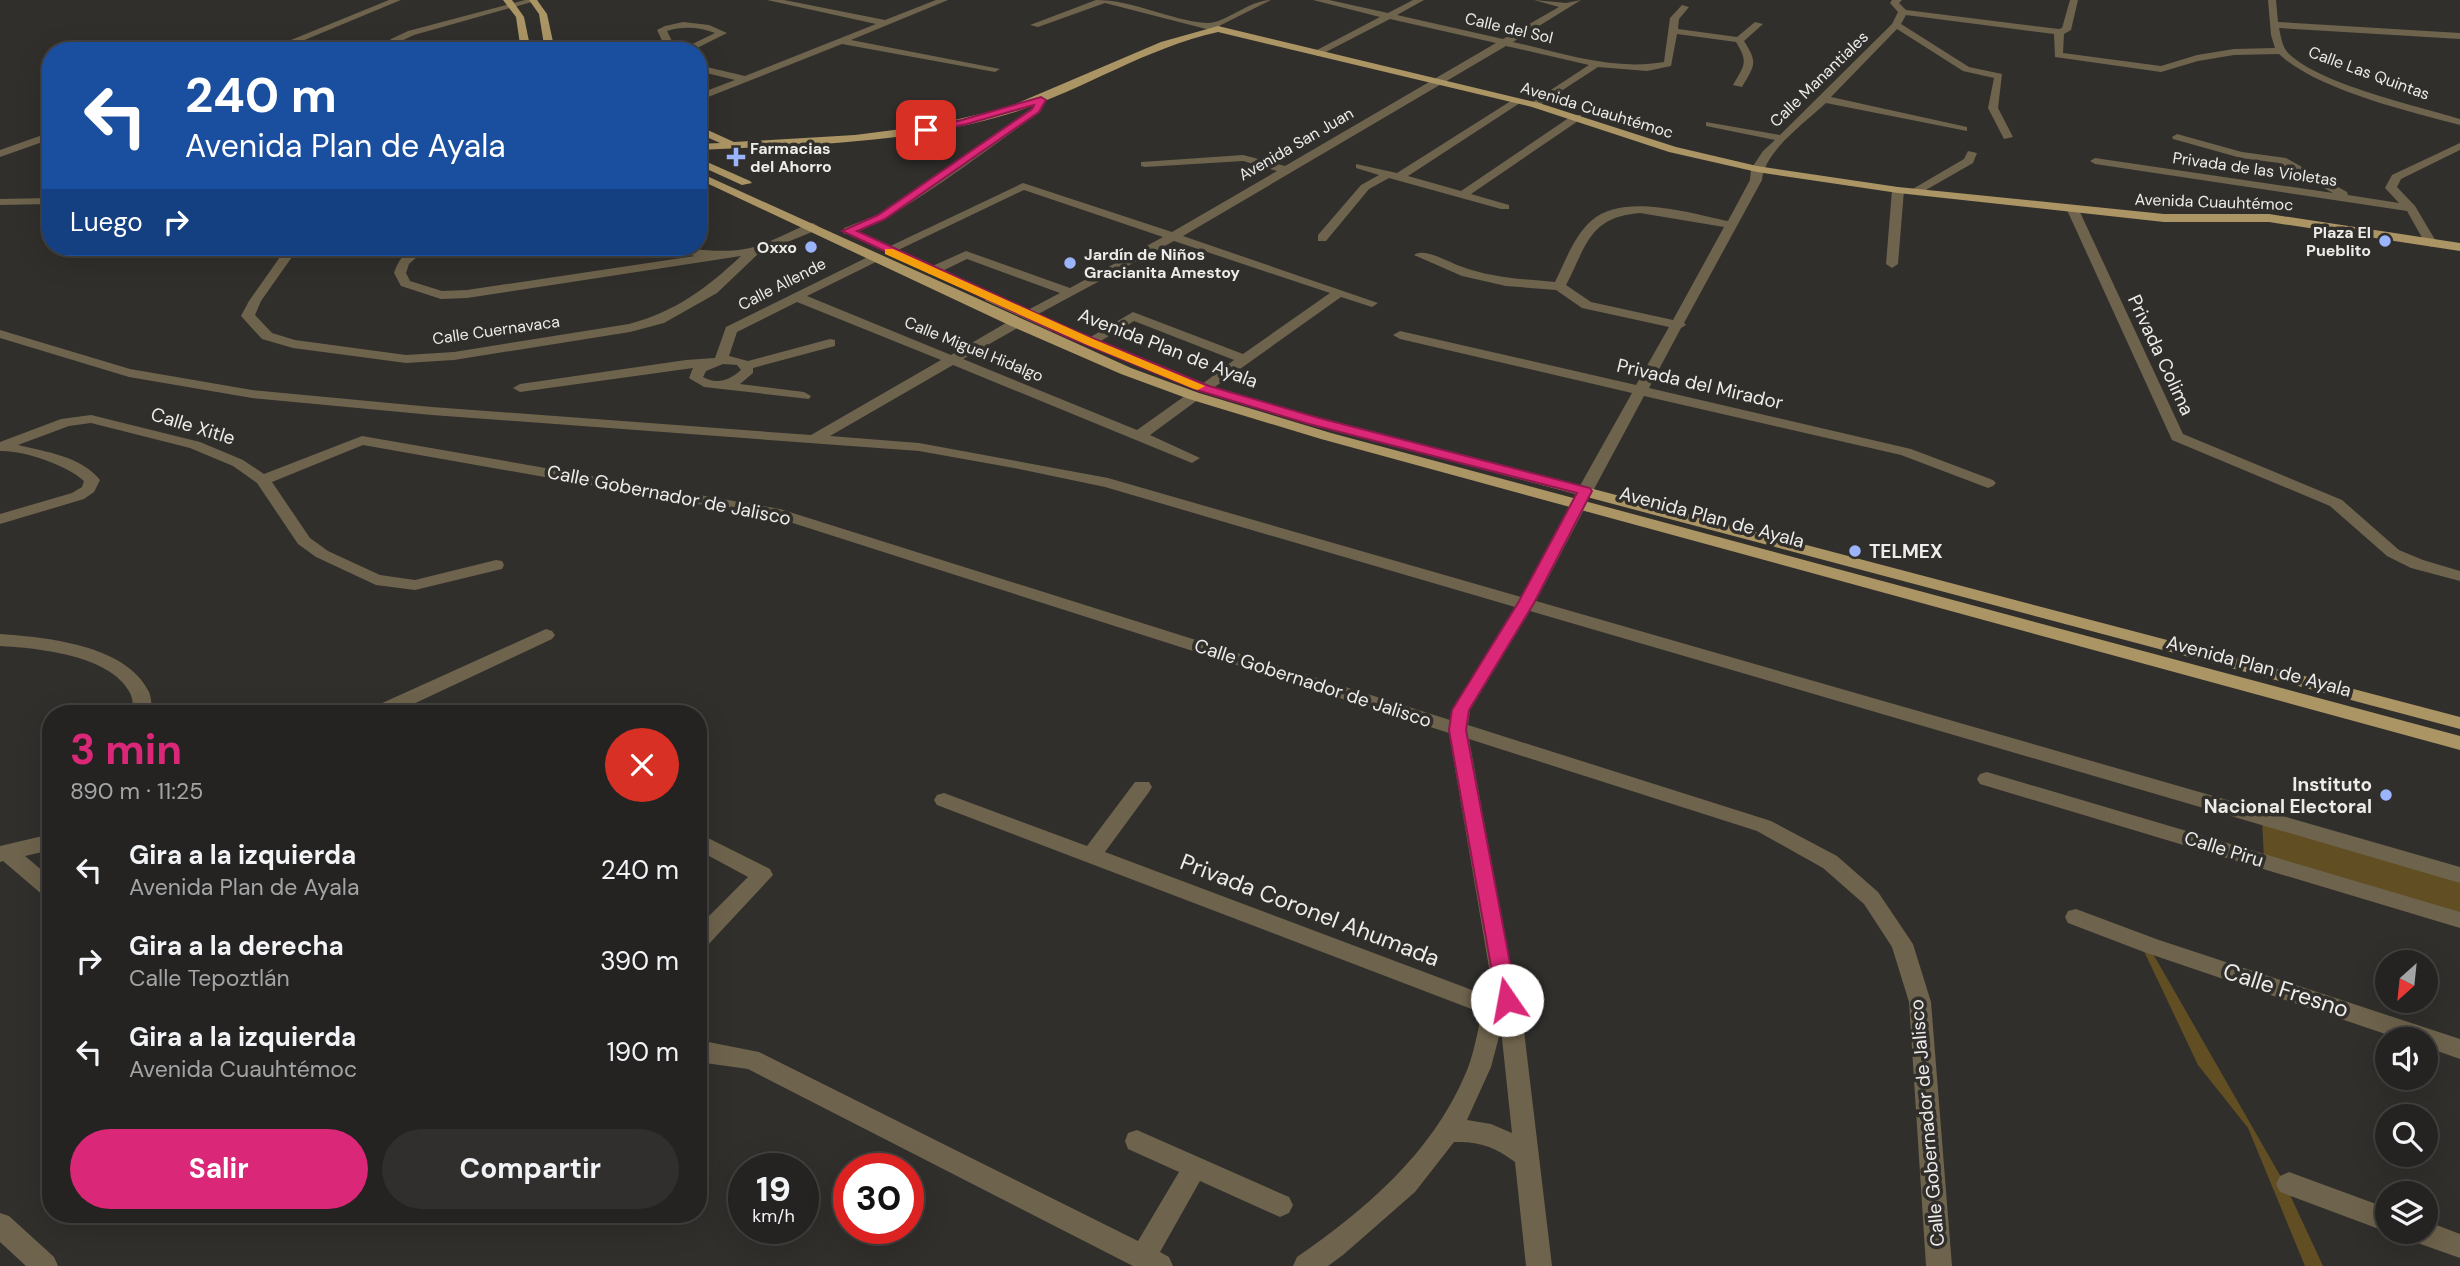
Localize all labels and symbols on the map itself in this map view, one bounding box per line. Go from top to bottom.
street label: Calle del Sol [1463,8,1555,48]
street label: Calle Manantiales [1765,27,1873,131]
street label: Calle Las Quintas [2305,41,2433,105]
street label: Avenida Cuauhtémoc [1518,77,1676,143]
pin [896,100,956,160]
street label: Avenida San Juan [1235,103,1357,185]
place label: Farmacias del Ahorro [750,138,832,177]
street label: Privada de las Violetas [2171,147,2339,191]
marker: Farmacias del Ahorro [728,149,744,165]
street label: Avenida Cuauhtémoc [2134,189,2294,215]
place label: Plaza El Pueblito [2306,222,2371,261]
marker: Plaza El Pueblito [2377,233,2393,249]
place label: Oxxo [757,237,797,258]
marker: Oxxo [803,239,819,255]
place label: Jardín de Niños Gracianita Amestoy [1084,244,1240,283]
street label: Calle Allende [735,253,829,315]
marker: Jardín de Niños Gracianita Amestoy [1062,255,1078,271]
street label: Privada Colima [2122,290,2200,420]
street label: Avenida Plan de Ayala [1075,302,1261,394]
street label: Calle Cuernavaca [431,311,561,349]
street label: Calle Miguel Hidalgo [901,312,1047,386]
street label: Privada del Mirador [1614,353,1786,415]
street label: Calle Xitle [148,401,238,451]
street label: Calle Gobernador de Jalisco [545,459,793,531]
street label: Avenida Plan de Ayala [1617,480,1807,554]
place label: TELMEX [1869,539,1943,564]
marker: TELMEX [1847,543,1863,559]
street label: Avenida Plan de Ayala [2164,629,2354,703]
street label: Calle Gobernador de Jalisco [1191,633,1435,733]
place label: Instituto Nacional Electoral [2204,772,2372,819]
marker: Instituto Nacional Electoral [2378,787,2394,803]
street label: Calle Piru [2181,825,2267,873]
street label: Privada Coronel Ahumada [1176,847,1444,973]
north arrow [2375,950,2438,1013]
street label: Calle Fresno [2219,956,2353,1024]
position arrow [1470,963,1544,1037]
street label: Calle Gobernador de Jalisco [1904,998,1950,1248]
speed limit sign: 30 [833,1153,924,1244]

